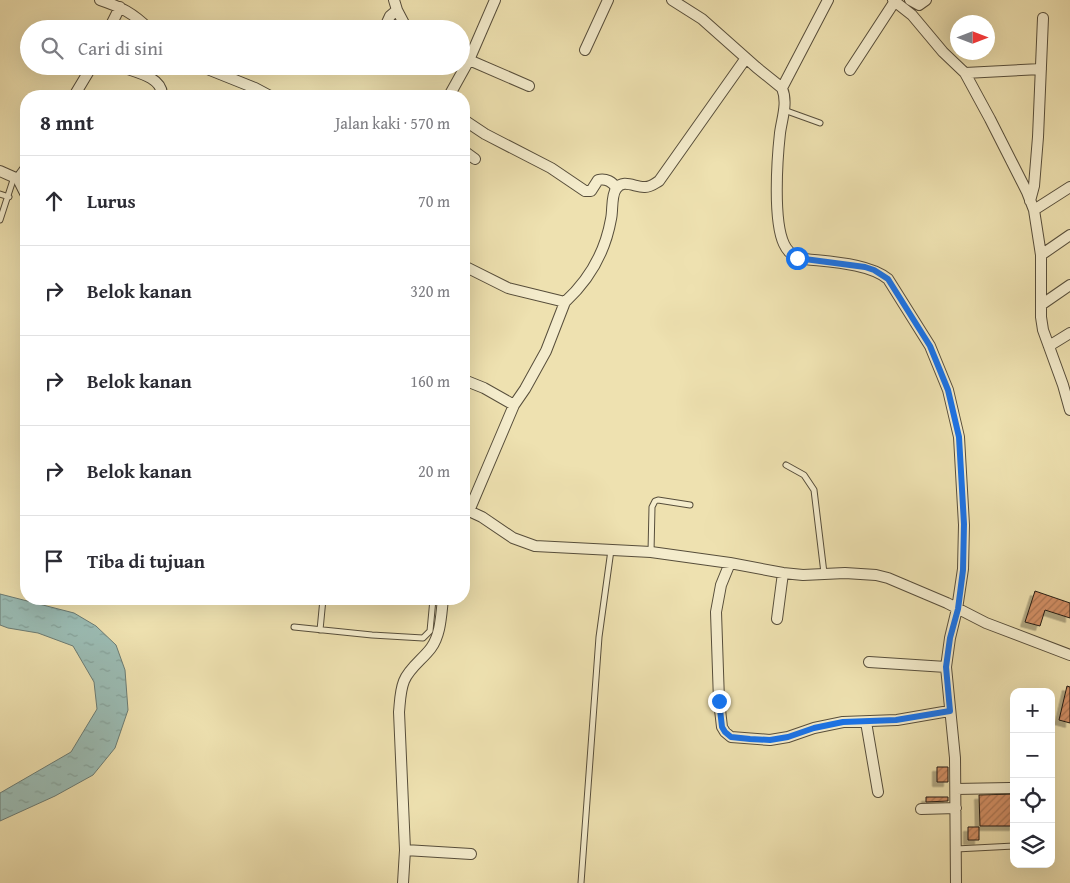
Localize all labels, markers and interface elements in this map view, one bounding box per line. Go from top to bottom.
north arrow [950,15,995,60]
search box [20,20,470,75]
icon: search [38,34,66,62]
text: Cari di sini [78,34,163,62]
text: 8 mnt [40,107,94,138]
text: Jalan kaki · 570 m [335,111,450,135]
icon: ahead [40,187,68,215]
text: Lurus [87,187,136,215]
text: 70 m [418,189,450,213]
route start [786,247,809,270]
icon: right [40,277,68,305]
text: Belok kanan [87,277,192,305]
text: 320 m [410,279,450,303]
icon: right [40,367,68,395]
text: Belok kanan [87,367,192,395]
text: 160 m [410,369,450,393]
icon: right [40,457,68,485]
text: Belok kanan [87,457,192,485]
text: 20 m [418,459,450,483]
icon: arrive [40,547,68,575]
text: Tiba di tujuan [87,547,205,575]
map controls [1010,688,1055,868]
button: + [1010,688,1055,733]
route end [708,690,731,713]
button: − [1010,733,1055,778]
button: locate [1010,778,1055,823]
button: layers [1010,823,1055,868]

